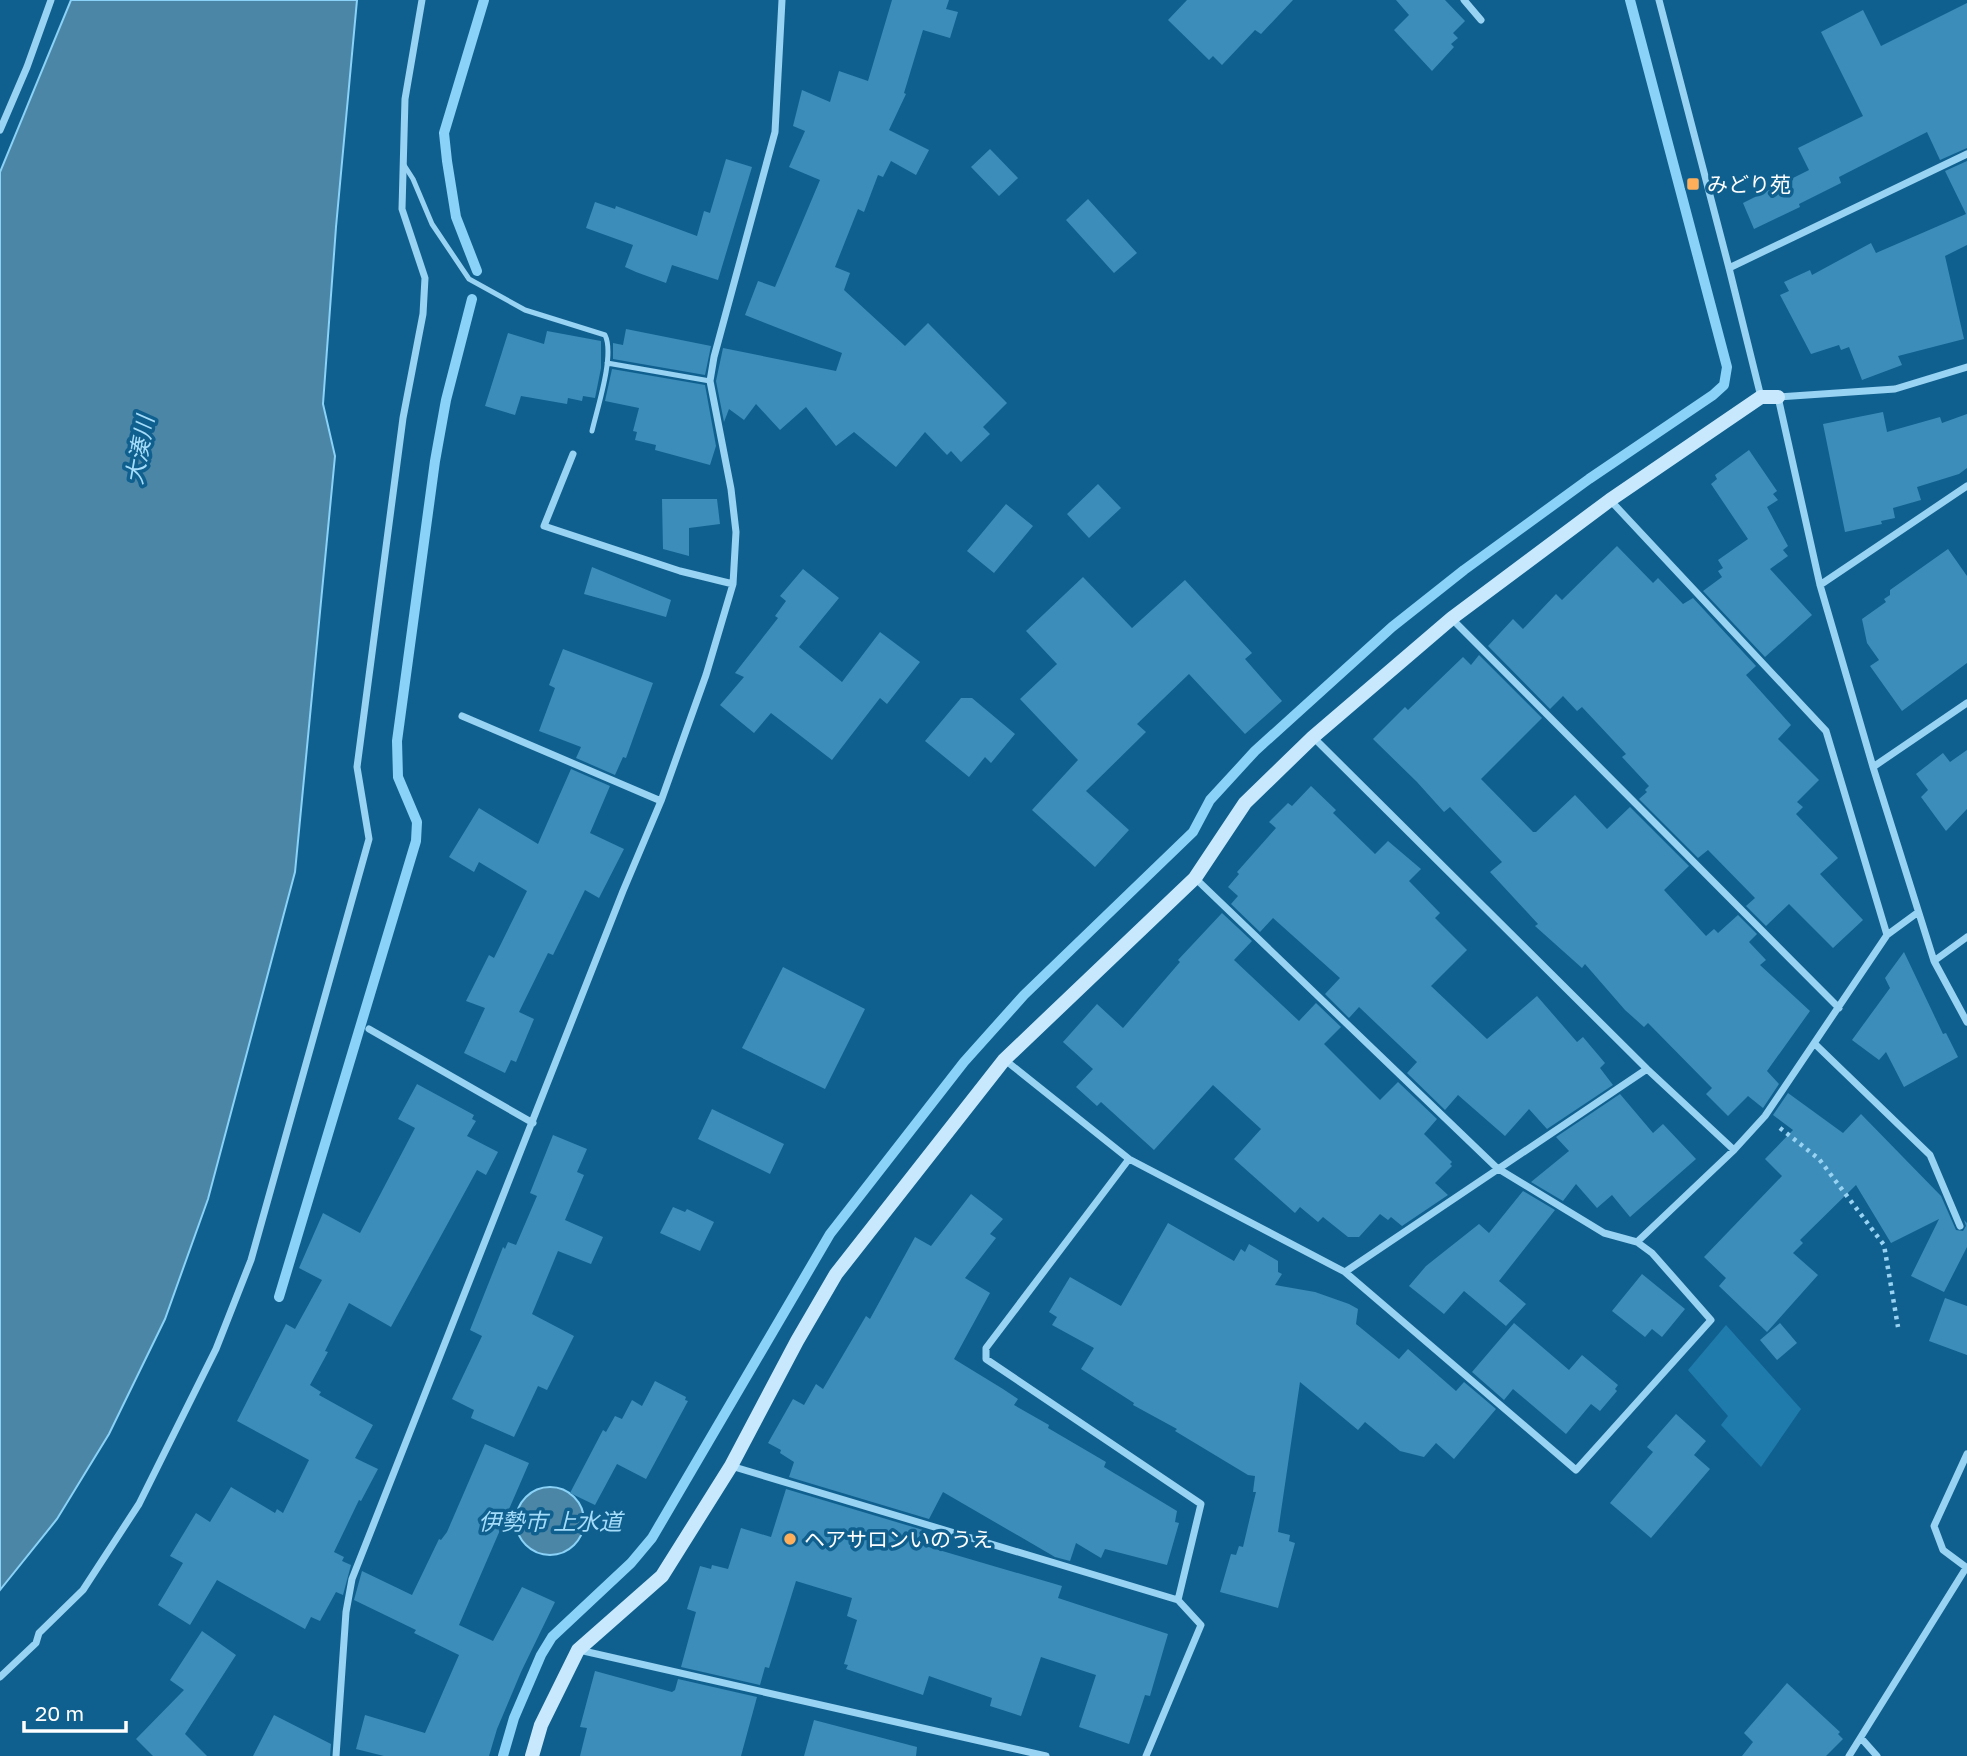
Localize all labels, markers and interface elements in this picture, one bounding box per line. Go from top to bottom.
place label: みどり苑 [1707,171,1791,197]
marker: みどり苑 [1685,176,1701,192]
water label: 大湊川 [119,411,159,486]
water label: 伊勢市 上水道 [478,1507,625,1535]
place label: ヘアサロンいのうえ [804,1526,993,1552]
marker: ヘアサロンいのうえ [782,1531,798,1547]
scale bar [24,1690,126,1734]
text: 20 m [35,1700,84,1726]

